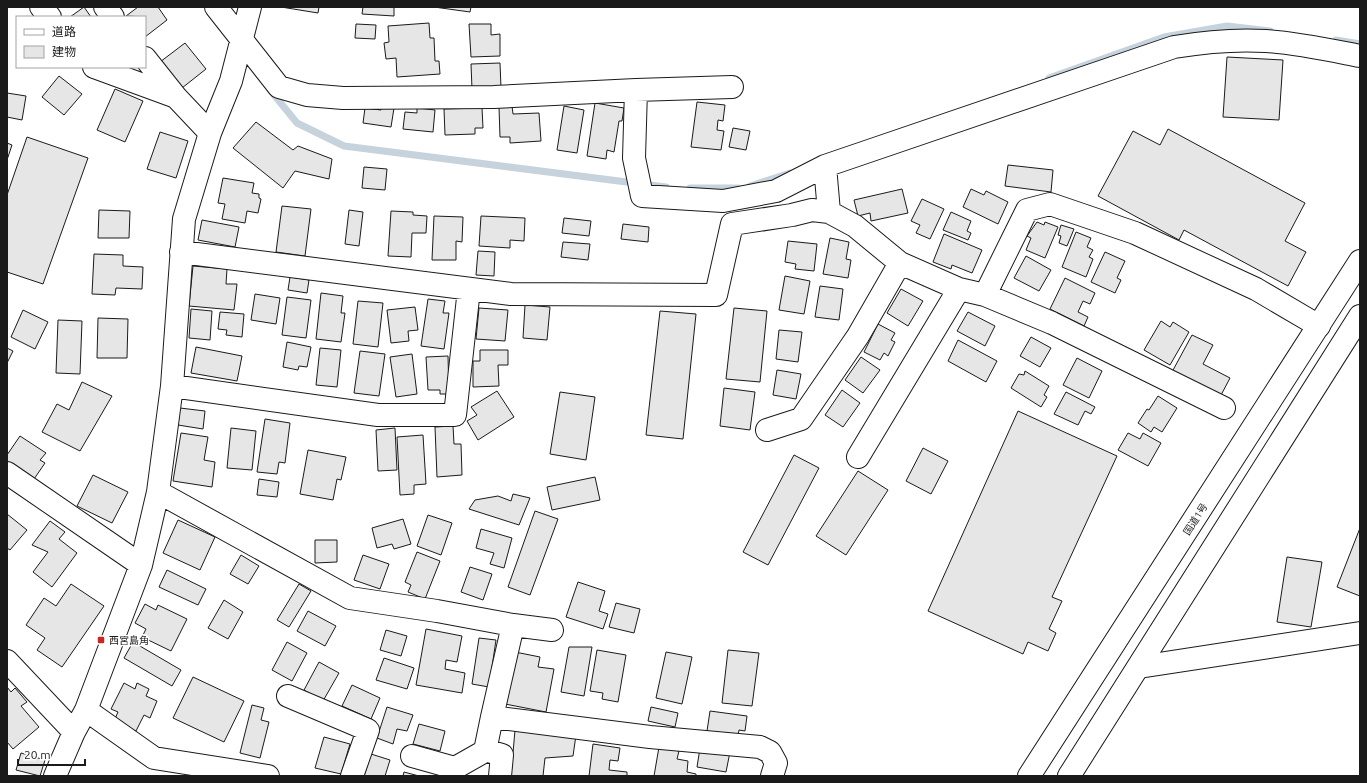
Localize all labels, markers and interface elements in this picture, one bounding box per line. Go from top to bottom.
legend [16,16,146,68]
text: 道路 [52,25,76,38]
text: 建物 [52,45,76,58]
street label: 国道1号 [1181,501,1210,537]
marker: 西宮島角 [96,635,106,645]
place label: 西宮島角 [109,635,149,646]
scale bar [18,741,85,767]
text: 20 m [24,748,51,761]

